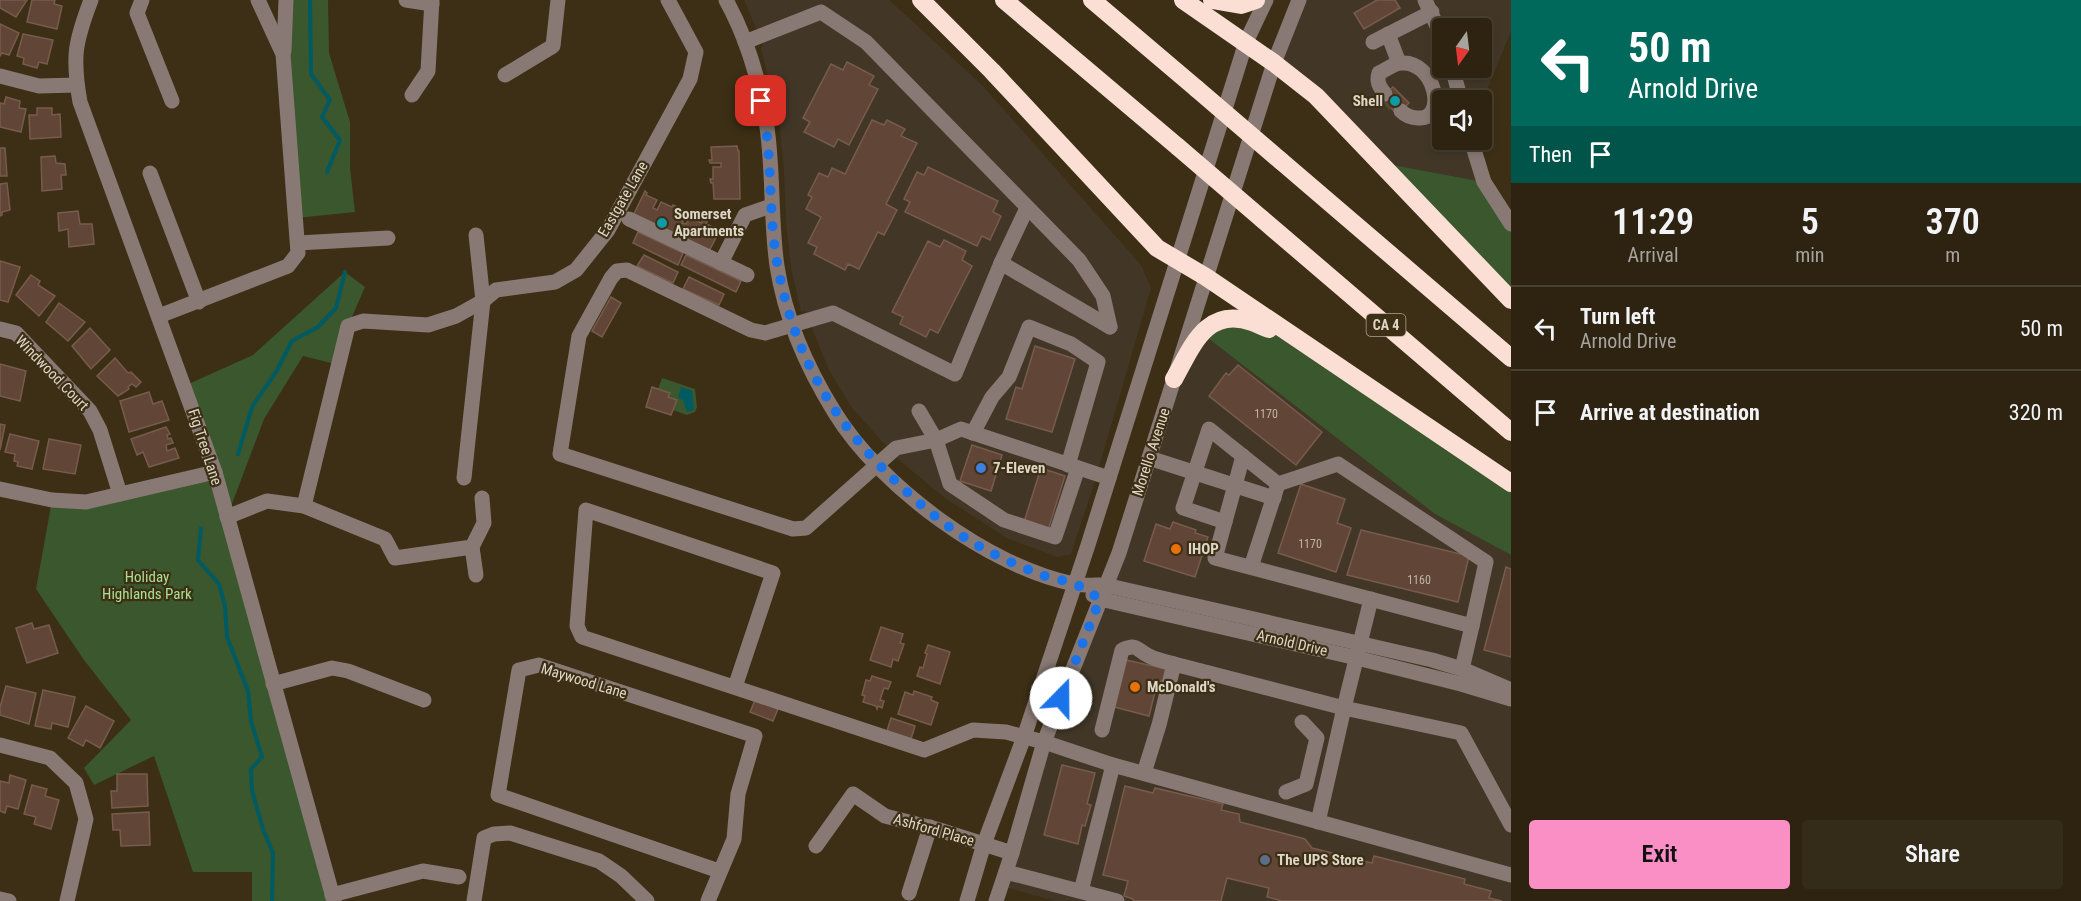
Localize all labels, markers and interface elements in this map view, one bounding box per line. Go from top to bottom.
north arrow [1432,18,1492,78]
map controls [1432,18,1492,150]
text: 50 m [1628,23,1711,72]
icon: left [1529,24,1607,102]
text: Arnold Drive [1628,73,1758,105]
pin [735,75,786,126]
icon: arrive [744,84,777,117]
button: sound [1432,90,1492,150]
place label: Shell [1353,92,1383,110]
marker: Shell [1388,94,1402,108]
icon: arrive [1584,138,1617,171]
text: Then [1529,142,1572,167]
street label: Eastgate Lane [594,158,652,240]
text: 11:29 [1612,201,1694,243]
text: 5 [1801,201,1819,243]
text: 370 [1926,201,1980,243]
place label: Somerset Apartments [674,205,744,240]
marker: Somerset Apartments [655,216,669,230]
text: Arrival [1628,243,1679,267]
text: min [1795,243,1824,267]
text: m [1945,243,1960,267]
text: Turn left [1580,304,1655,329]
icon: left [1529,312,1562,345]
road number: CA 4 [1366,314,1406,336]
text: 50 m [2020,316,2063,341]
text: Arnold Drive [1580,329,1676,353]
street label: Windwood Court [12,332,92,414]
icon: arrive [1529,396,1562,429]
text: Arrive at destination [1580,400,1760,425]
text: 320 m [2009,400,2063,425]
street label: Morello Avenue [1128,406,1174,498]
street label: Fig Tree Lane [184,407,226,487]
house number: 1170 [1254,407,1278,421]
place label: 7-Eleven [993,459,1045,477]
marker: 7-Eleven [974,461,988,475]
house number: 1170 [1298,537,1322,551]
place label: IHOP [1188,540,1219,558]
marker: IHOP [1169,542,1183,556]
park label: Holiday Highlands Park [102,568,192,603]
house number: 1160 [1407,573,1431,587]
street label: Arnold Drive [1255,626,1329,660]
street label: Maywood Lane [539,659,629,703]
position arrow [1029,666,1093,730]
place label: McDonald's [1147,678,1216,696]
marker: McDonald's [1128,680,1142,694]
street label: Ashford Place [892,810,976,850]
button: Exit [1529,820,1790,889]
button: Share [1802,820,2063,889]
place label: The UPS Store [1277,851,1364,869]
marker: The UPS Store [1258,853,1272,867]

